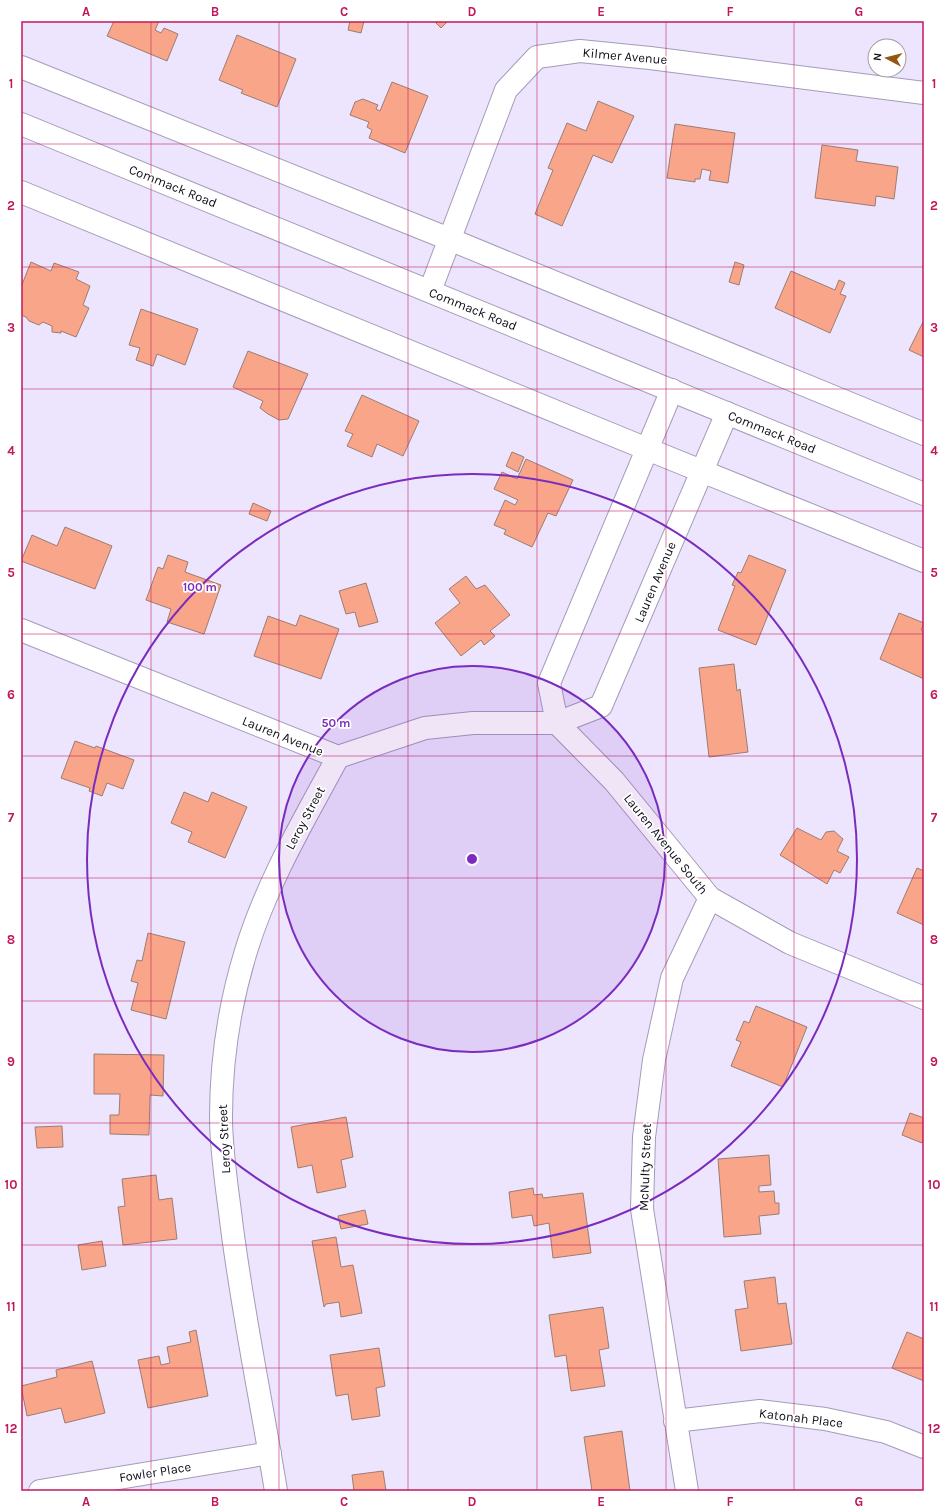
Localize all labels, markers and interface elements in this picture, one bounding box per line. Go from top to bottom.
text: A [82,4,90,19]
text: B [211,4,219,19]
text: C [340,4,348,19]
text: D [468,4,477,19]
text: E [597,4,605,19]
text: F [726,4,734,19]
text: G [855,4,863,19]
north arrow [867,38,907,78]
street label: Kilmer Avenue [582,45,668,67]
text: N [871,52,885,62]
text: 1 [9,76,13,91]
text: 1 [932,76,936,91]
street label: Commack Road [127,162,219,210]
text: 2 [7,198,15,213]
text: 2 [930,198,938,213]
street label: Commack Road [427,285,519,333]
text: 3 [7,320,15,335]
text: 3 [930,320,938,335]
street label: Commack Road [726,408,818,456]
text: 4 [7,443,15,458]
text: 4 [930,443,938,458]
street label: Lauren Avenue [631,539,679,625]
text: 5 [7,565,15,580]
text: 5 [930,565,938,580]
text: 100 m [183,580,217,594]
text: 6 [7,687,15,702]
text: 6 [930,687,938,702]
street label: Lauren Avenue [240,713,326,759]
text: 50 m [322,716,351,730]
street label: Leroy Street [282,784,328,852]
street label: Lauren Avenue South [621,791,711,897]
text: 7 [8,810,15,825]
text: 7 [931,810,938,825]
centre of rings [465,852,479,866]
text: 8 [7,932,15,947]
text: 8 [930,932,938,947]
text: 9 [7,1054,15,1069]
text: 9 [930,1054,938,1069]
street label: Leroy Street [215,1104,233,1174]
street label: McNulty Street [636,1123,654,1211]
text: 10 [5,1177,17,1192]
text: 10 [928,1177,940,1192]
text: 11 [6,1299,16,1314]
text: 11 [929,1299,939,1314]
street label: Katonah Place [758,1405,844,1431]
text: 12 [5,1421,17,1436]
text: 12 [928,1421,940,1436]
street label: Fowler Place [118,1459,192,1485]
text: A [82,1494,90,1509]
text: B [211,1494,219,1509]
text: C [340,1494,348,1509]
text: D [468,1494,477,1509]
text: E [597,1494,605,1509]
text: F [726,1494,734,1509]
text: G [855,1494,863,1509]

